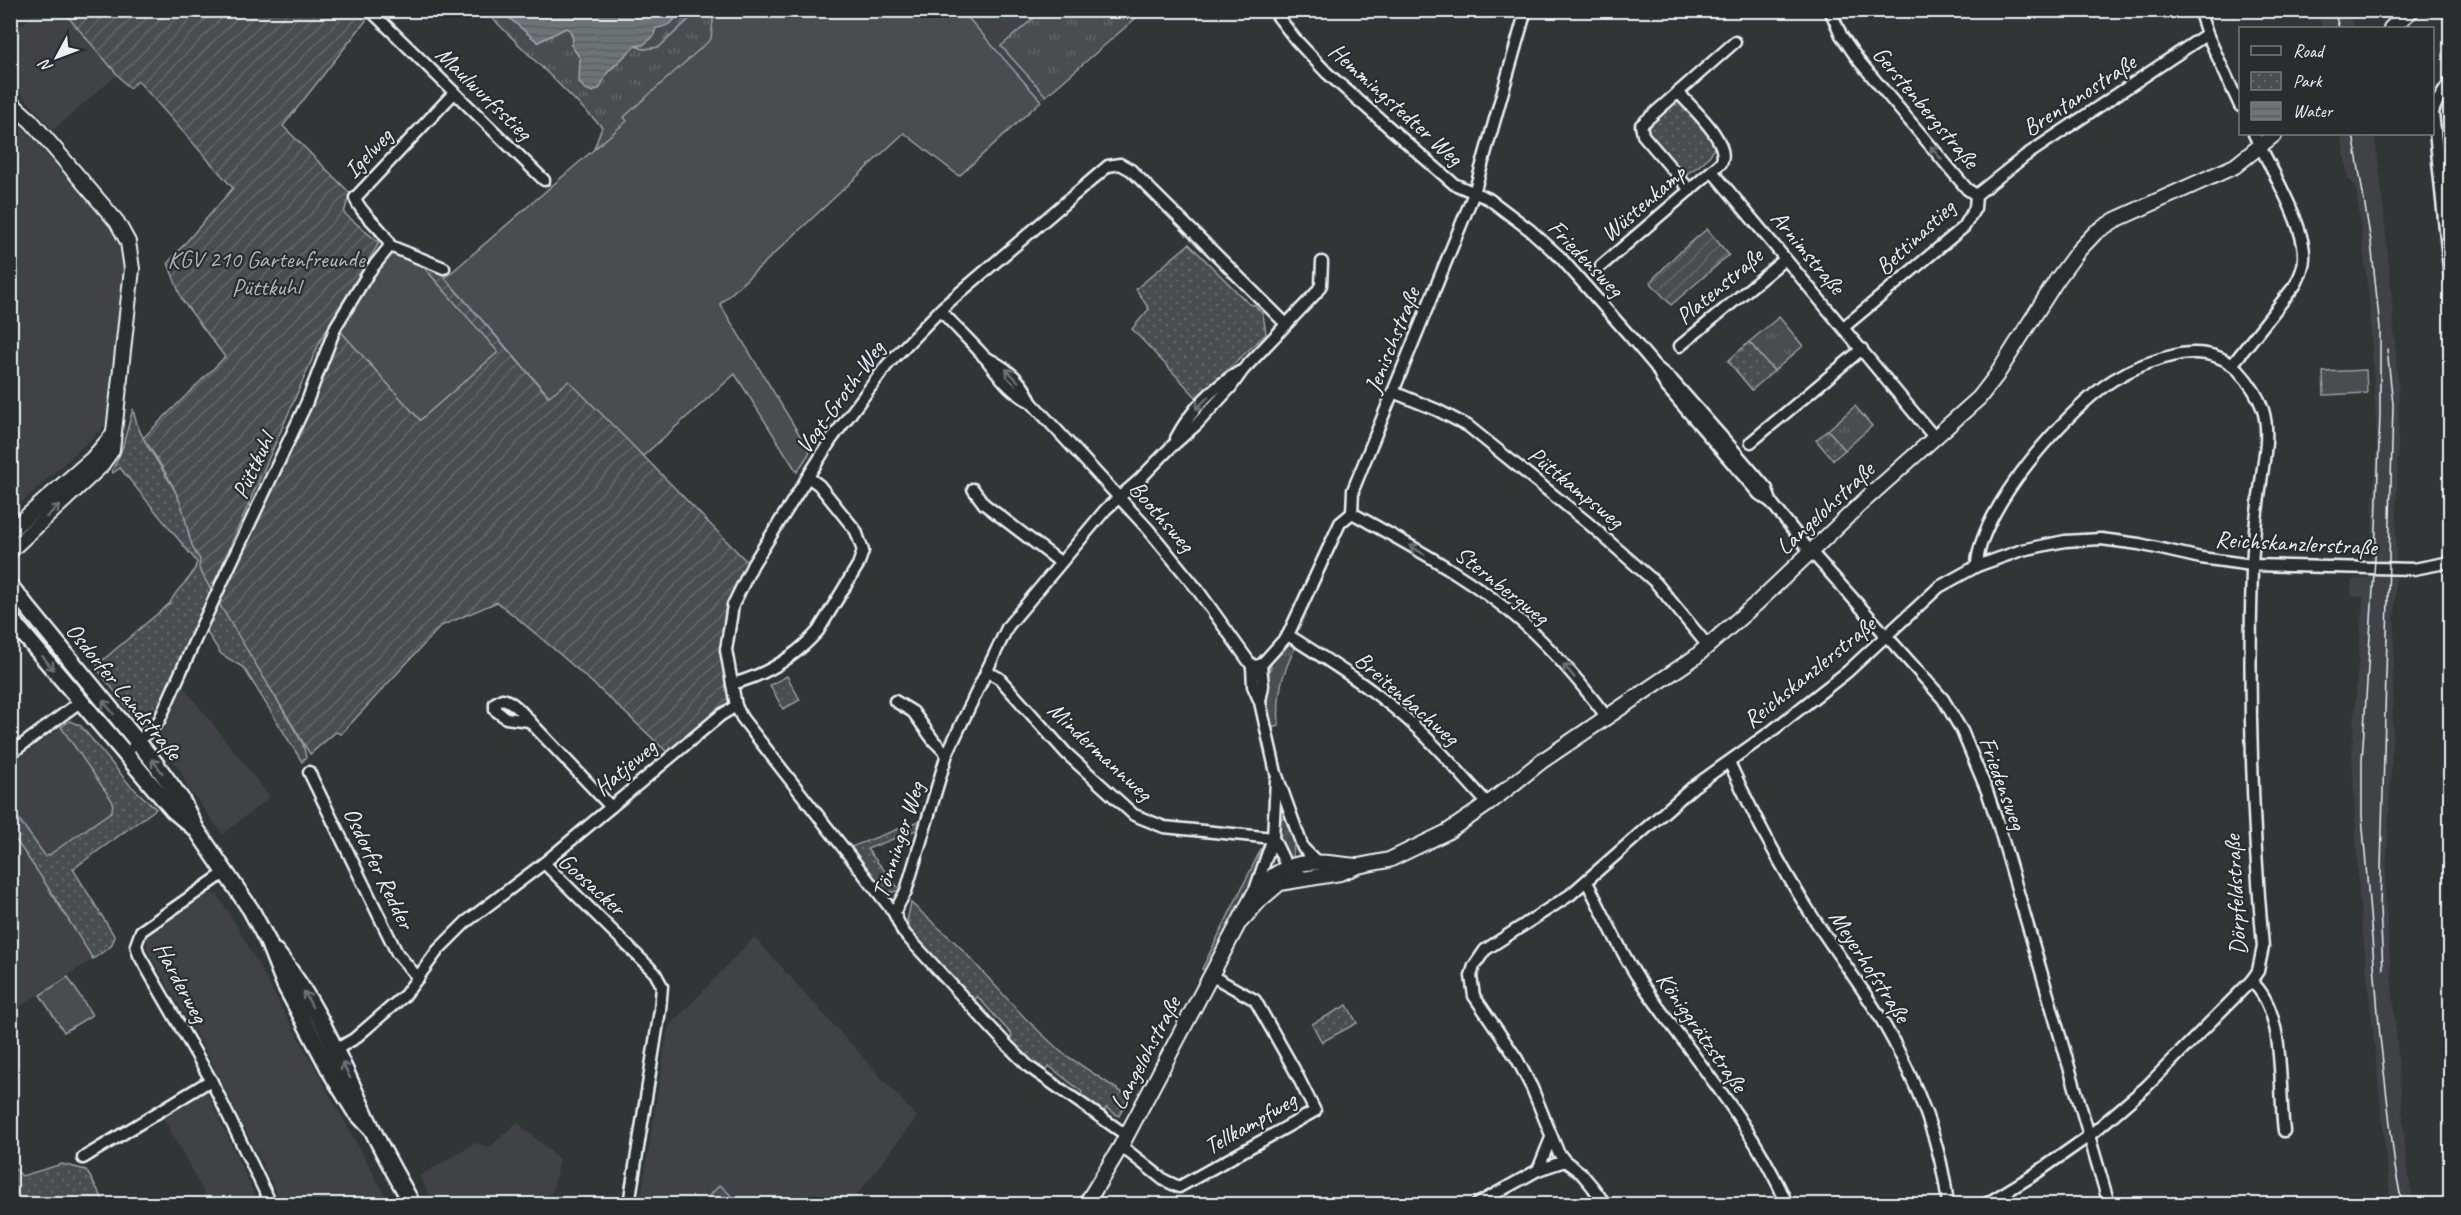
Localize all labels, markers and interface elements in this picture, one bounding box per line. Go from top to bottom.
north arrow [27,27,87,87]
legend [2239,27,2434,135]
street label: Hemmingstedter Weg [1323,36,1470,173]
street label: Maulwurfsstieg [429,40,540,148]
street label: Gerstenbergstraße [1866,40,1987,176]
text: Road [2293,40,2326,62]
street label: Brentanostraße [2017,46,2143,143]
text: N [34,54,57,76]
text: Park [2293,70,2323,92]
text: Water [2293,100,2334,122]
street label: Igelweg [337,120,400,185]
one-way arrow [1929,145,1942,161]
street label: Wüstenkamp [1594,157,1693,248]
street label: Bettinastieg [1869,192,1962,281]
street label: Arnimstraße [1764,204,1853,302]
street label: Friedensweg [1542,213,1631,304]
street label: Platenstraße [1669,240,1770,331]
park label: KGV 210 Gartenfreunde Püttkuhl [167,244,367,302]
street label: Jenischstraße [1357,281,1428,398]
street label: Vogt-Groth-Weg [789,333,892,460]
one-way arrow [1004,367,1019,382]
one-way arrow [1194,395,1209,410]
street label: Püttkuhl [225,425,283,503]
street label: Püttkampsweg [1522,439,1632,536]
street label: Langelohstraße [1769,453,1882,561]
street label: Boothsweg [1123,474,1203,560]
one-way arrow [45,505,60,519]
street label: Reichskanzlerstraße [2214,524,2380,562]
street label: Sternbergweg [1449,539,1557,633]
one-way arrow [1409,543,1426,555]
street label: Reichskanzlerstraße [1737,608,1883,735]
street label: Osdorfer Landstraße [59,616,190,768]
street label: Breitenbachweg [1349,644,1467,753]
one-way arrow [41,655,55,670]
one-way arrow [1562,663,1575,679]
street label: Mindermannweg [1041,695,1160,809]
one-way arrow [101,700,115,715]
street label: Hatjeweg [587,731,664,802]
street label: Friedensweg [1972,732,2034,835]
one-way arrow [151,759,164,775]
street label: Tönninger Weg [865,777,931,902]
street label: Osdorfer Redder [337,802,422,936]
street label: Dörpfeldstraße [2217,832,2253,956]
street label: Goosacker [552,846,634,924]
street label: Meyerhofstraße [1822,904,1919,1030]
street label: Harderweg [147,936,216,1030]
street label: Königgrätzstraße [1650,966,1756,1100]
street label: Langelohstraße [1103,989,1188,1115]
one-way arrow [302,990,313,1008]
one-way arrow [340,1062,351,1080]
street label: Tellkampfweg [1199,1083,1304,1161]

